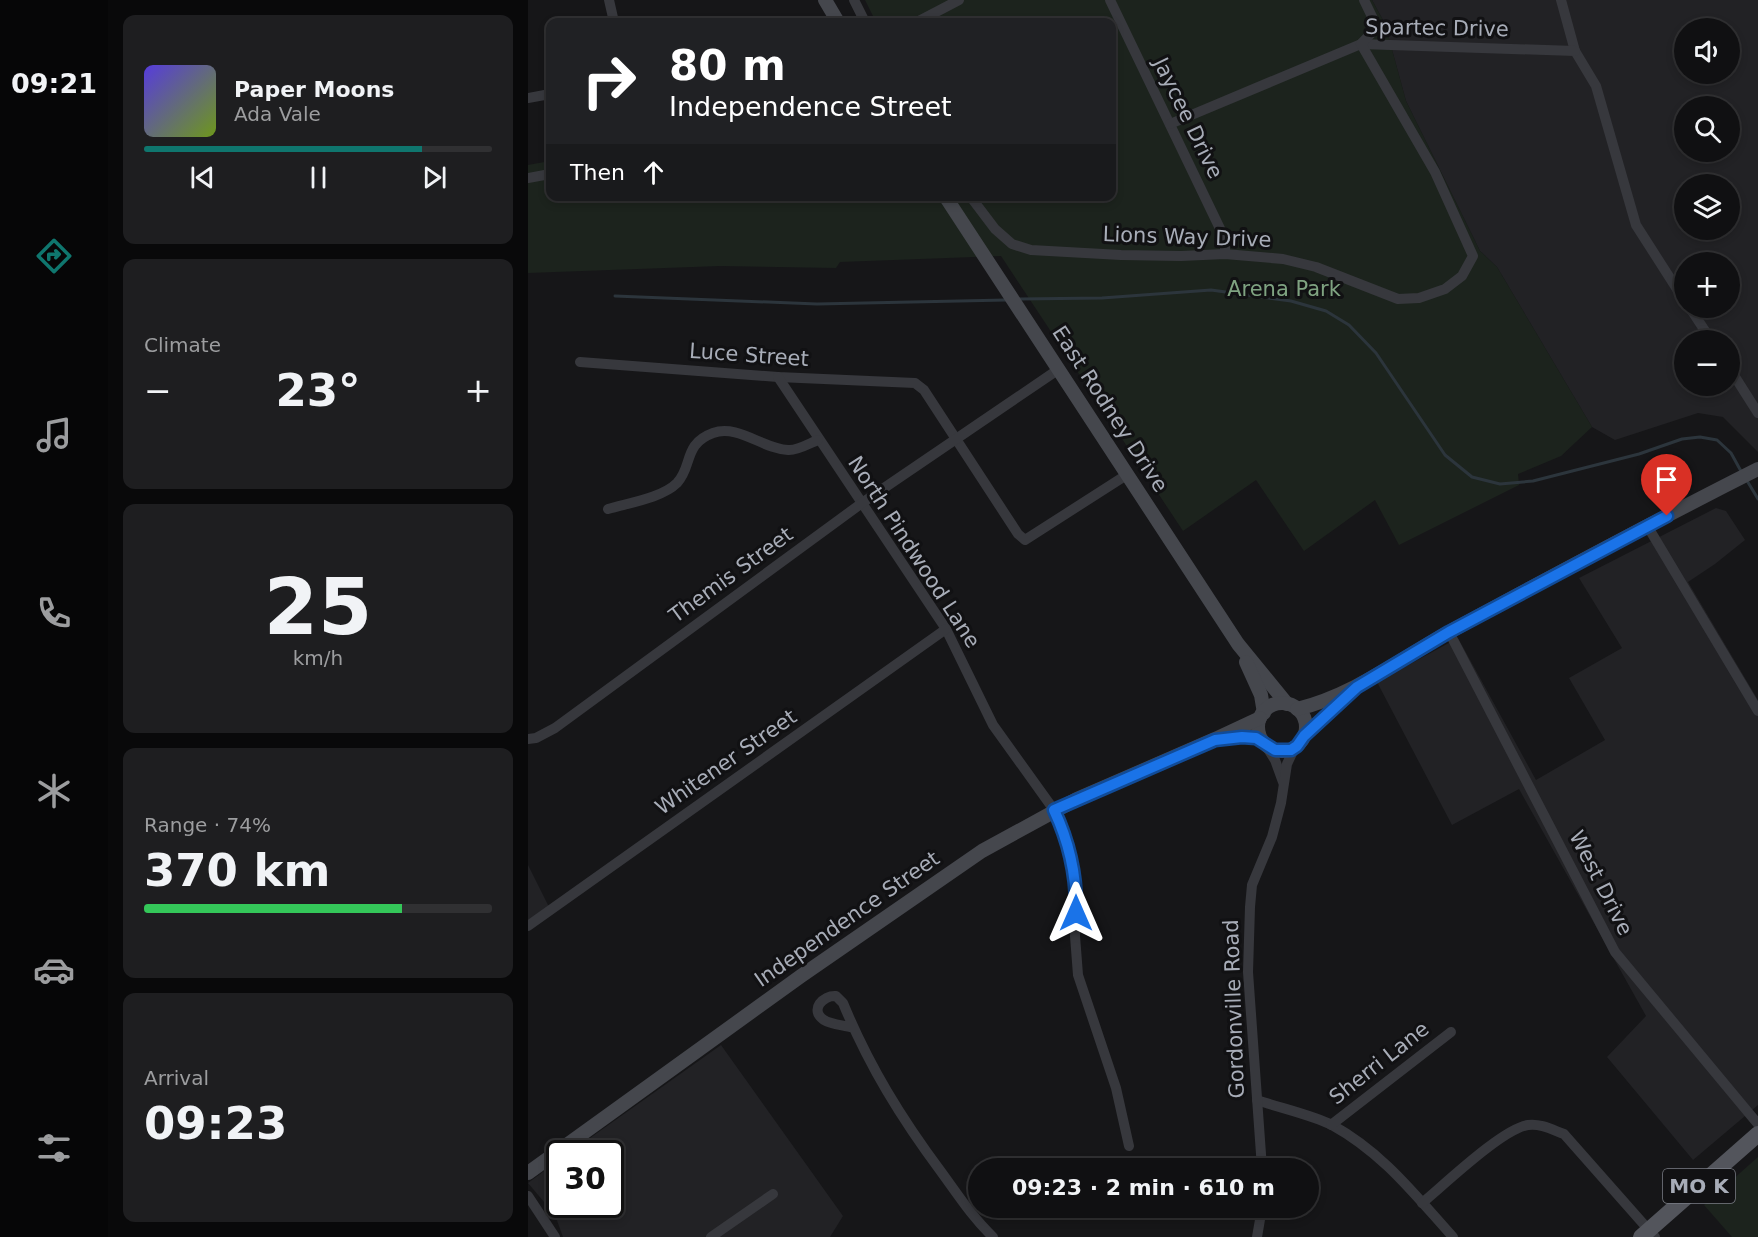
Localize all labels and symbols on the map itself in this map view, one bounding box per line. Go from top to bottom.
street label: Spartec Drive [1365,15,1509,41]
street label: Jaycee Drive [1148,52,1228,182]
street label: Lions Way Drive [1102,222,1272,252]
park label: Arena Park [1227,277,1342,301]
street label: East Rodney Drive [1047,321,1173,497]
street label: Luce Street [689,339,809,371]
street label: North Pindwood Lane [843,452,985,652]
pin [1641,454,1692,516]
street label: Themis Street [664,522,797,628]
street label: Whitener Street [651,704,801,820]
street label: West Drive [1564,827,1638,939]
street label: Independence Street [750,846,944,992]
position arrow [1044,881,1108,945]
street label: Gordonville Road [1219,919,1249,1099]
street label: Sherri Lane [1324,1017,1434,1109]
speed limit sign: 30 [546,1140,624,1218]
road number: MO K [1663,1169,1735,1203]

